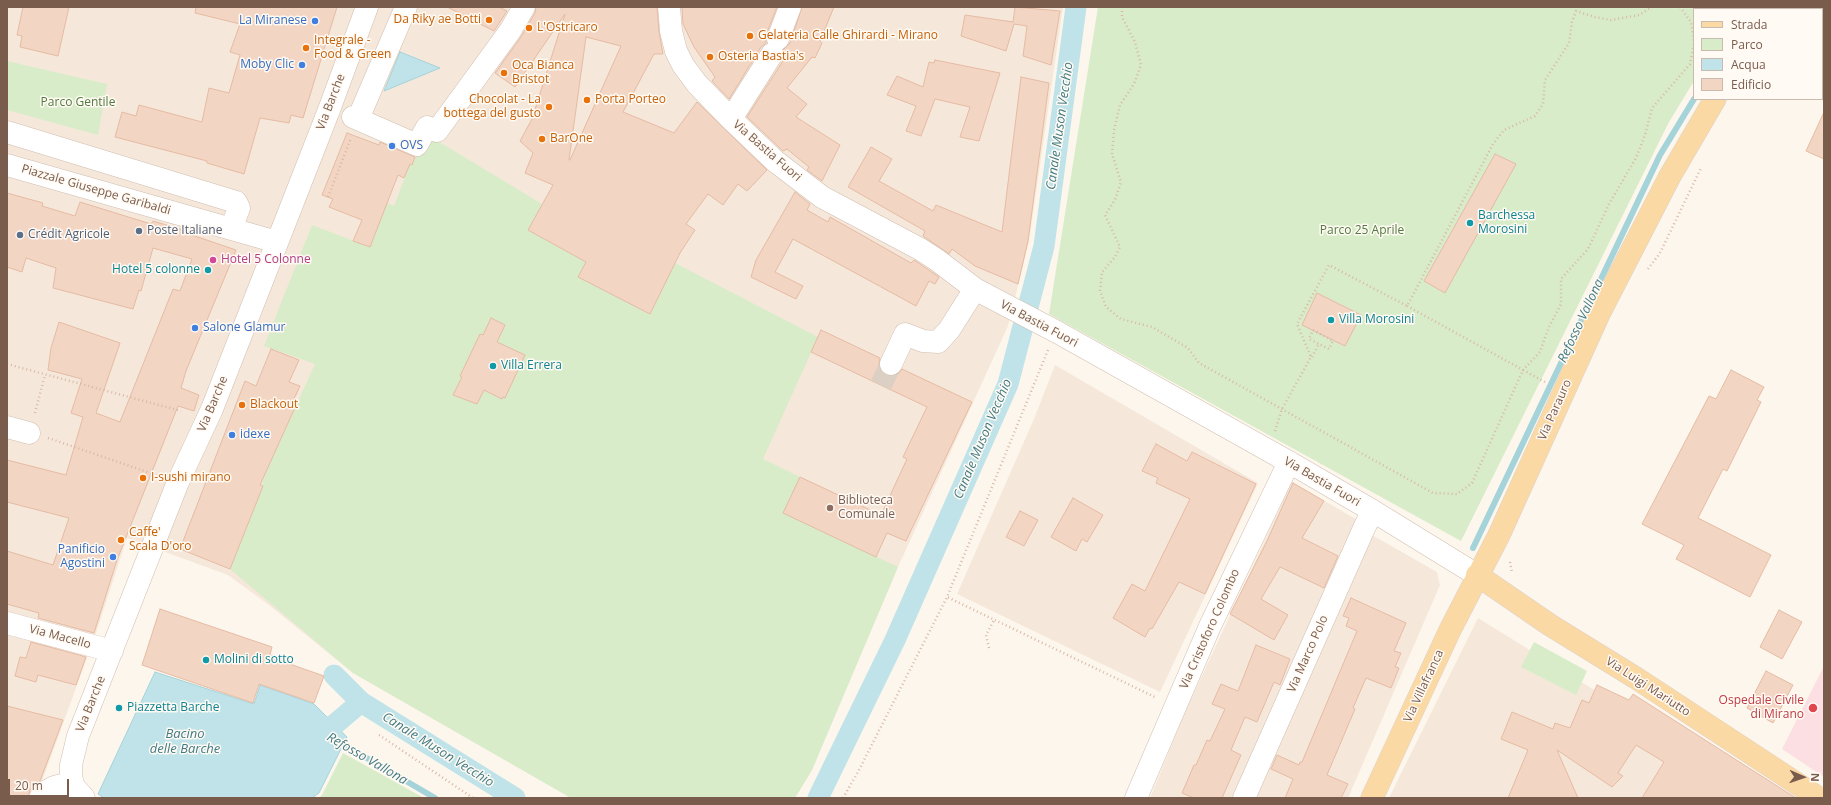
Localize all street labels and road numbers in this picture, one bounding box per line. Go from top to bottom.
street label: Via Barche [314,72,348,132]
street label: Via Bastia Fuori [730,117,804,185]
street label: Piazzale Giuseppe Garibaldi [20,162,172,218]
street label: Via Bastia Fuori [998,297,1080,351]
street label: Via Barche [195,374,231,434]
street label: Via Parauro [1535,377,1575,443]
street label: Via Bastia Fuori [1281,454,1363,510]
street label: Via Cristoforo Colombo [1177,567,1243,691]
street label: Via Marco Polo [1285,613,1331,695]
street label: Via Macello [28,622,92,652]
street label: Via Villafranca [1401,647,1447,725]
street label: Via Luigi Mariutto [1603,654,1693,720]
street label: Via Barche [73,674,109,734]

